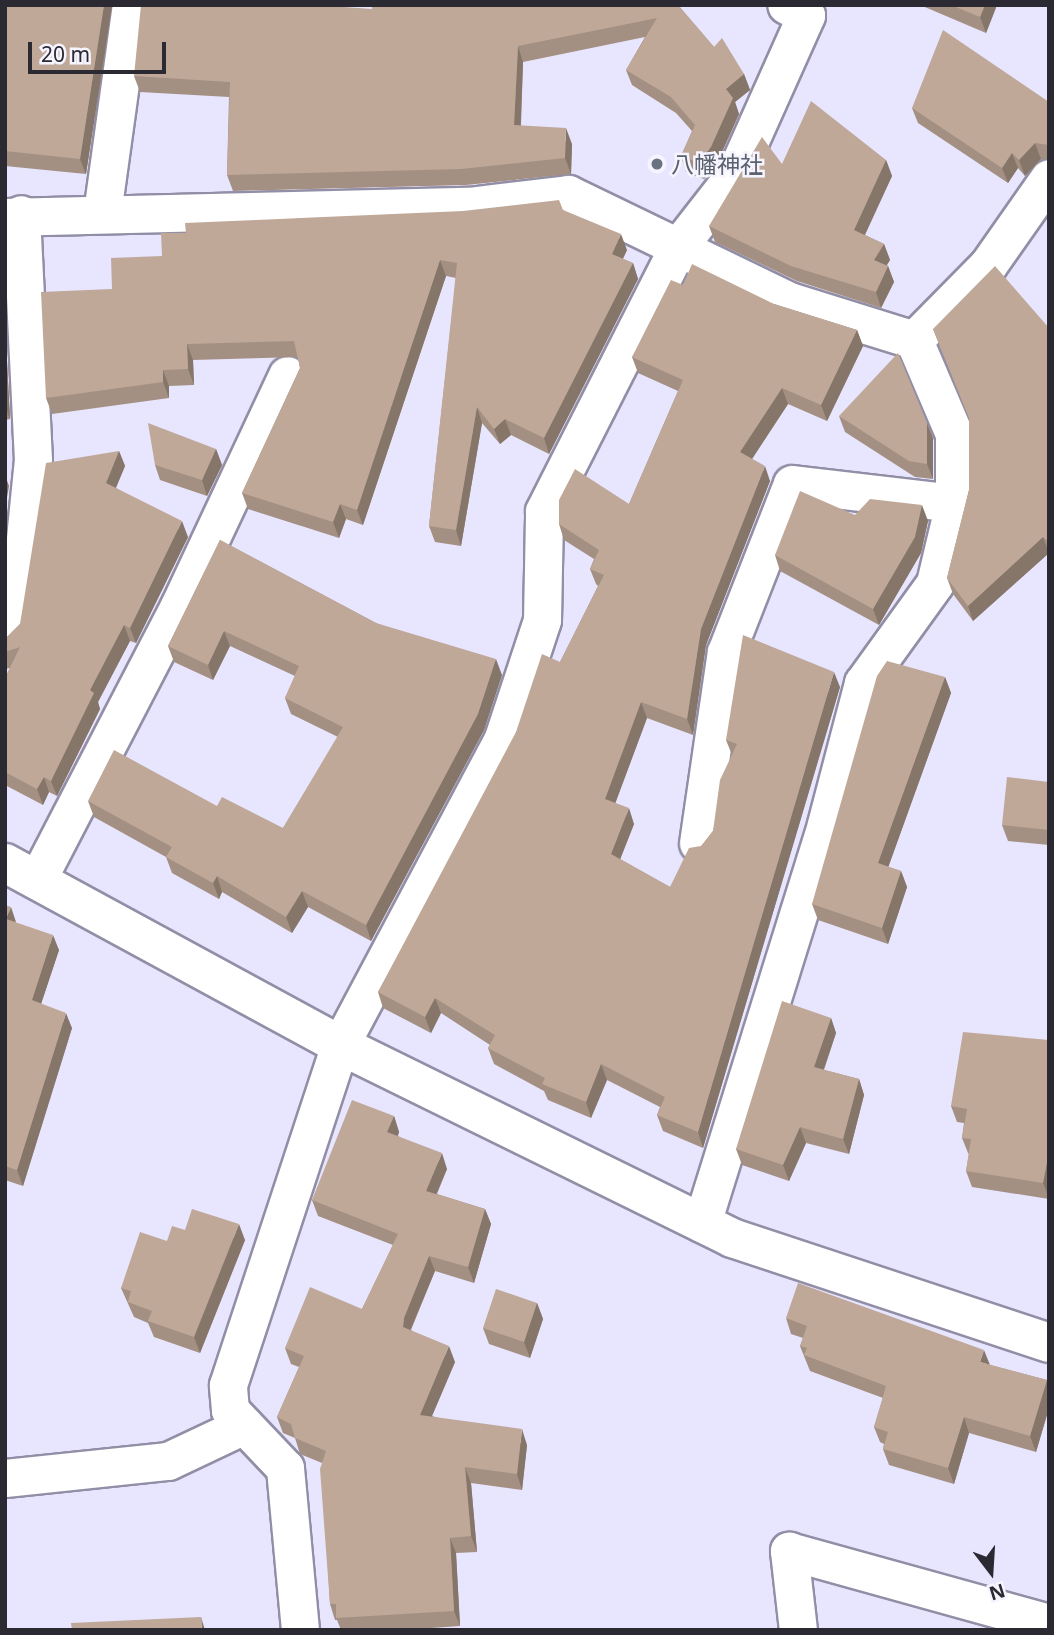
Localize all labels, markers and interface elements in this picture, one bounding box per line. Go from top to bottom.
scale bar [32,28,170,72]
text: 20 m [41,40,90,68]
place label: 八幡神社 [671,150,763,178]
marker: 八幡神社 [649,156,665,172]
north arrow [956,1537,1026,1607]
text: N [986,1577,1008,1607]

